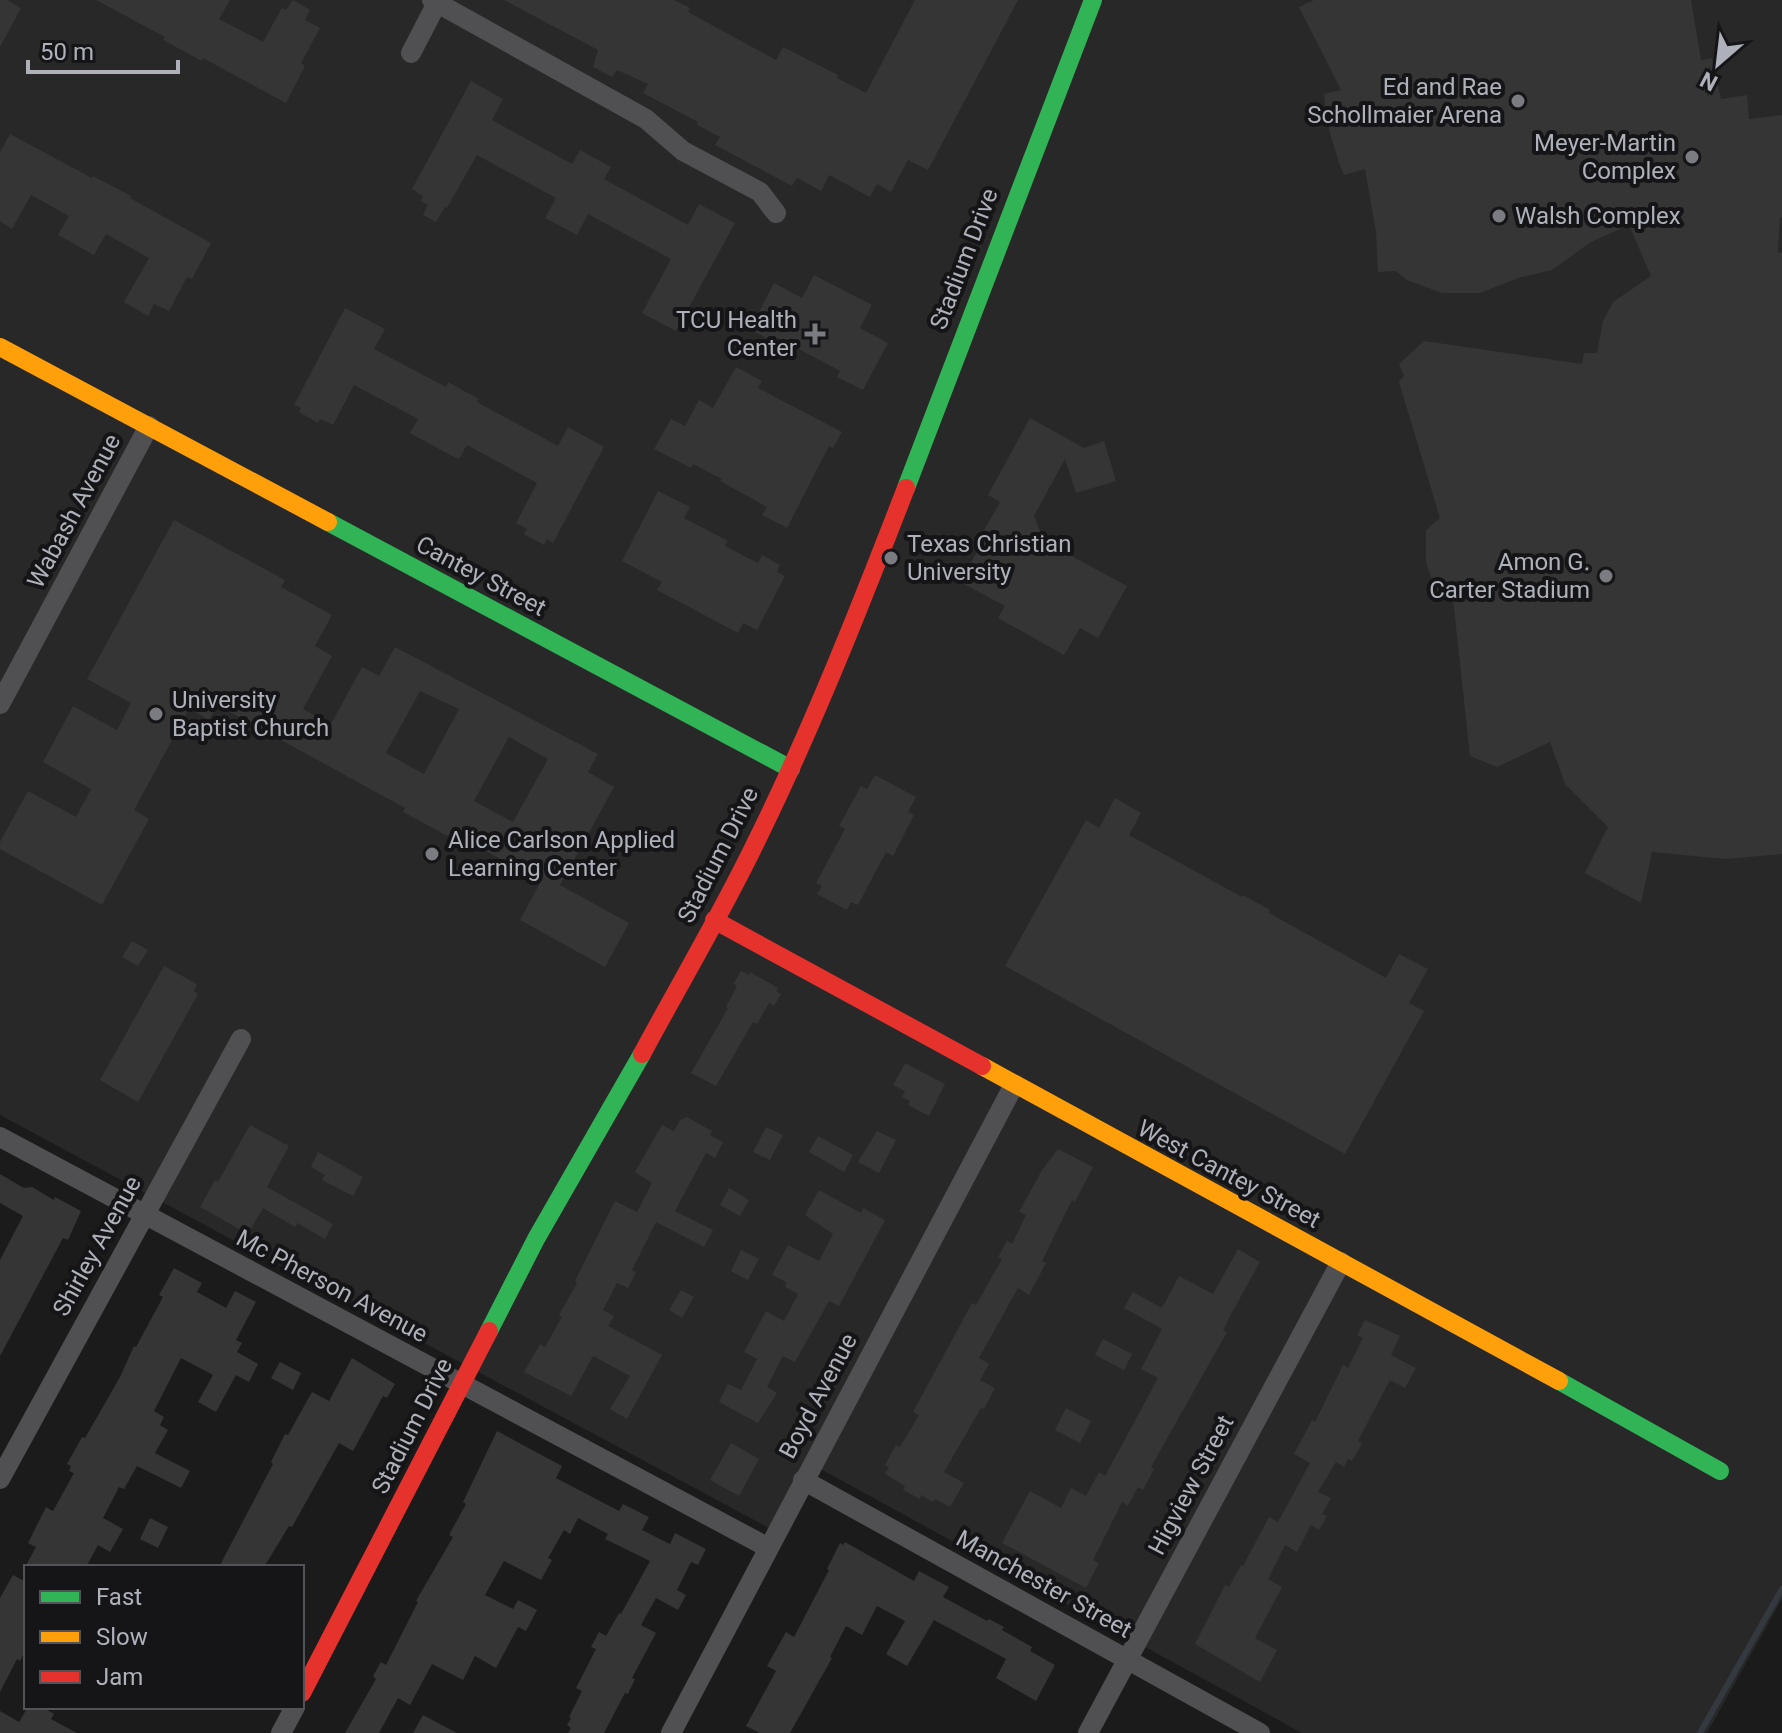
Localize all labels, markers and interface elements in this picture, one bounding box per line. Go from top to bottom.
scale bar [28,24,178,74]
north arrow [1678,24,1758,104]
text: 50 m [40,38,94,66]
text: N [1696,67,1722,96]
place label: Ed and Rae Schollmaier Arena [1307,73,1502,129]
marker: Ed and Rae Schollmaier Arena [1509,92,1527,110]
place label: Meyer-Martin Complex [1534,129,1676,185]
marker: Meyer-Martin Complex [1683,148,1701,166]
street label: Stadium Drive [924,185,1004,333]
place label: Walsh Complex [1515,202,1681,230]
marker: Walsh Complex [1490,207,1508,225]
place label: TCU Health Center [676,306,797,362]
marker: TCU Health Center [804,323,826,345]
street label: Wabash Avenue [22,429,126,593]
street label: Cantey Street [411,530,551,622]
place label: Texas Christian University [907,530,1071,586]
place label: Amon G. Carter Stadium [1429,548,1590,604]
marker: Texas Christian University [882,549,900,567]
marker: Amon G. Carter Stadium [1597,567,1615,585]
place label: University Baptist Church [172,686,329,742]
marker: University Baptist Church [147,705,165,723]
street label: Stadium Drive [672,782,764,928]
place label: Alice Carlson Applied Learning Center [448,826,675,882]
marker: Alice Carlson Applied Learning Center [423,845,441,863]
street label: West Cantey Street [1133,1114,1325,1234]
street label: Shirley Avenue [47,1171,147,1321]
street label: Mc Pherson Avenue [232,1224,432,1348]
street label: Boyd Avenue [773,1329,863,1463]
street label: Stadium Drive [366,1353,458,1499]
street label: Higview Street [1143,1410,1240,1560]
street label: Manchester Street [951,1524,1137,1644]
legend [24,1565,304,1709]
text: Fast [96,1583,142,1611]
text: Slow [96,1623,148,1651]
text: Jam [96,1663,143,1691]

